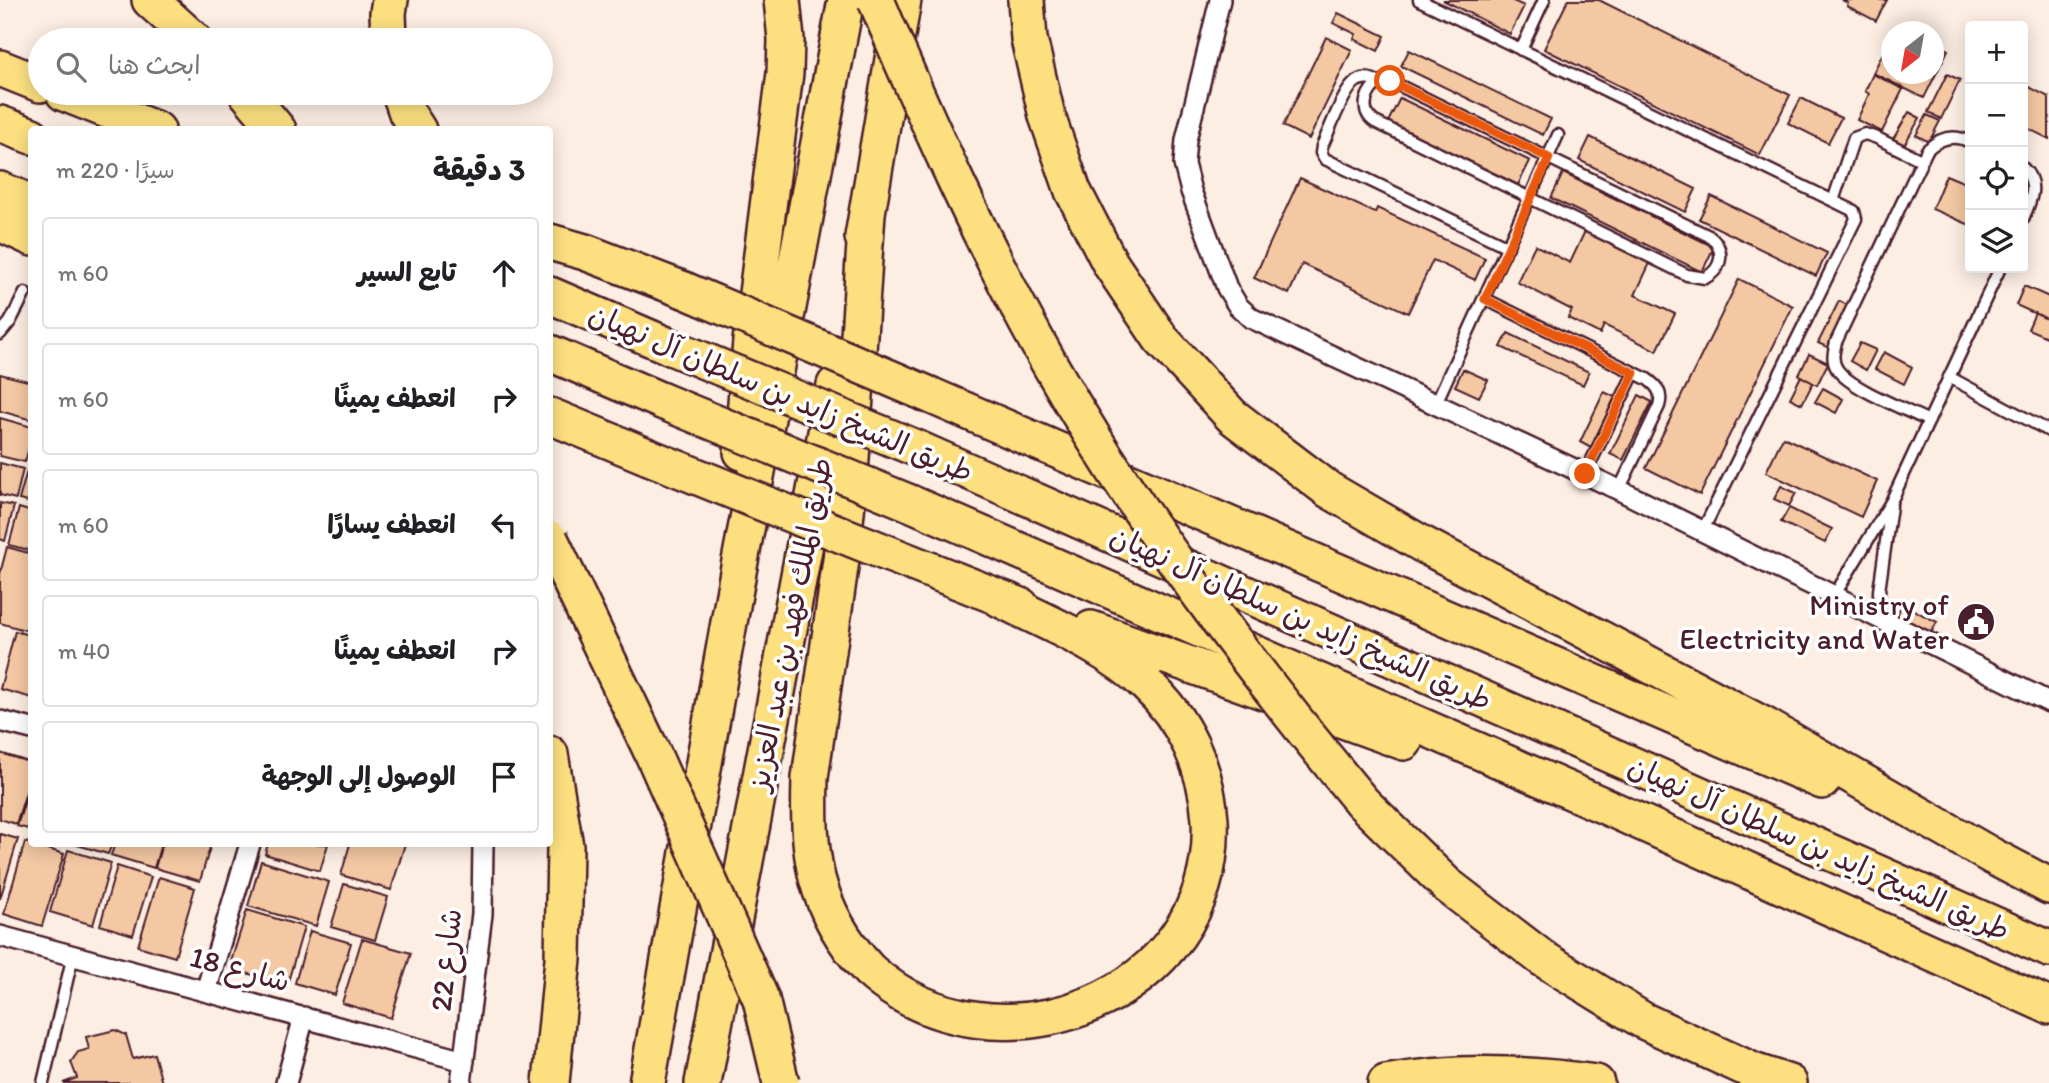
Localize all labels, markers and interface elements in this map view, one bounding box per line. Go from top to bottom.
north arrow [1881,21,1944,84]
map controls [1965,21,2028,273]
button: + [1965,21,2028,84]
search box [28,28,553,105]
icon: search [52,48,90,86]
text: ابحث هنا [108,49,201,81]
route start [1374,65,1405,96]
button: − [1965,84,2028,147]
button: locate [1965,147,2028,210]
text: 3 دقيقة [433,151,525,188]
text: سيرًا · 220 m [56,156,175,184]
button: layers [1965,210,2028,273]
icon: ahead [485,254,523,292]
text: تابع السير [358,256,456,288]
text: 60 m [58,259,109,287]
street label: طريق الشيخ زايد بن سلطان آل نهيان [583,295,979,492]
icon: right [485,380,523,418]
text: انعطف يمينًا [334,382,456,414]
text: 60 m [58,385,109,413]
street label: طريق الملك فهد بن عبد العزيز [739,454,840,796]
route end [1569,458,1600,489]
icon: left [485,506,523,544]
text: انعطف يسارًا [327,508,456,540]
text: 60 m [58,511,109,539]
street label: طريق الشيخ زايد بن سلطان آل نهيان [1104,516,1498,720]
place label: Ministry of Electricity and Water [1680,586,1950,657]
public building icon: Ministry of Electricity and Water [1955,601,1997,643]
icon: right [485,632,523,670]
text: انعطف يمينًا [334,634,456,666]
text: 40 m [58,637,111,665]
street label: طريق الشيخ زايد بن سلطان آل نهيان [1622,746,2016,950]
icon: arrive [485,758,523,796]
text: الوصول إلى الوجهة [262,760,456,792]
street label: شارع 22 [422,907,472,1014]
street label: شارع 18 [185,937,294,1002]

